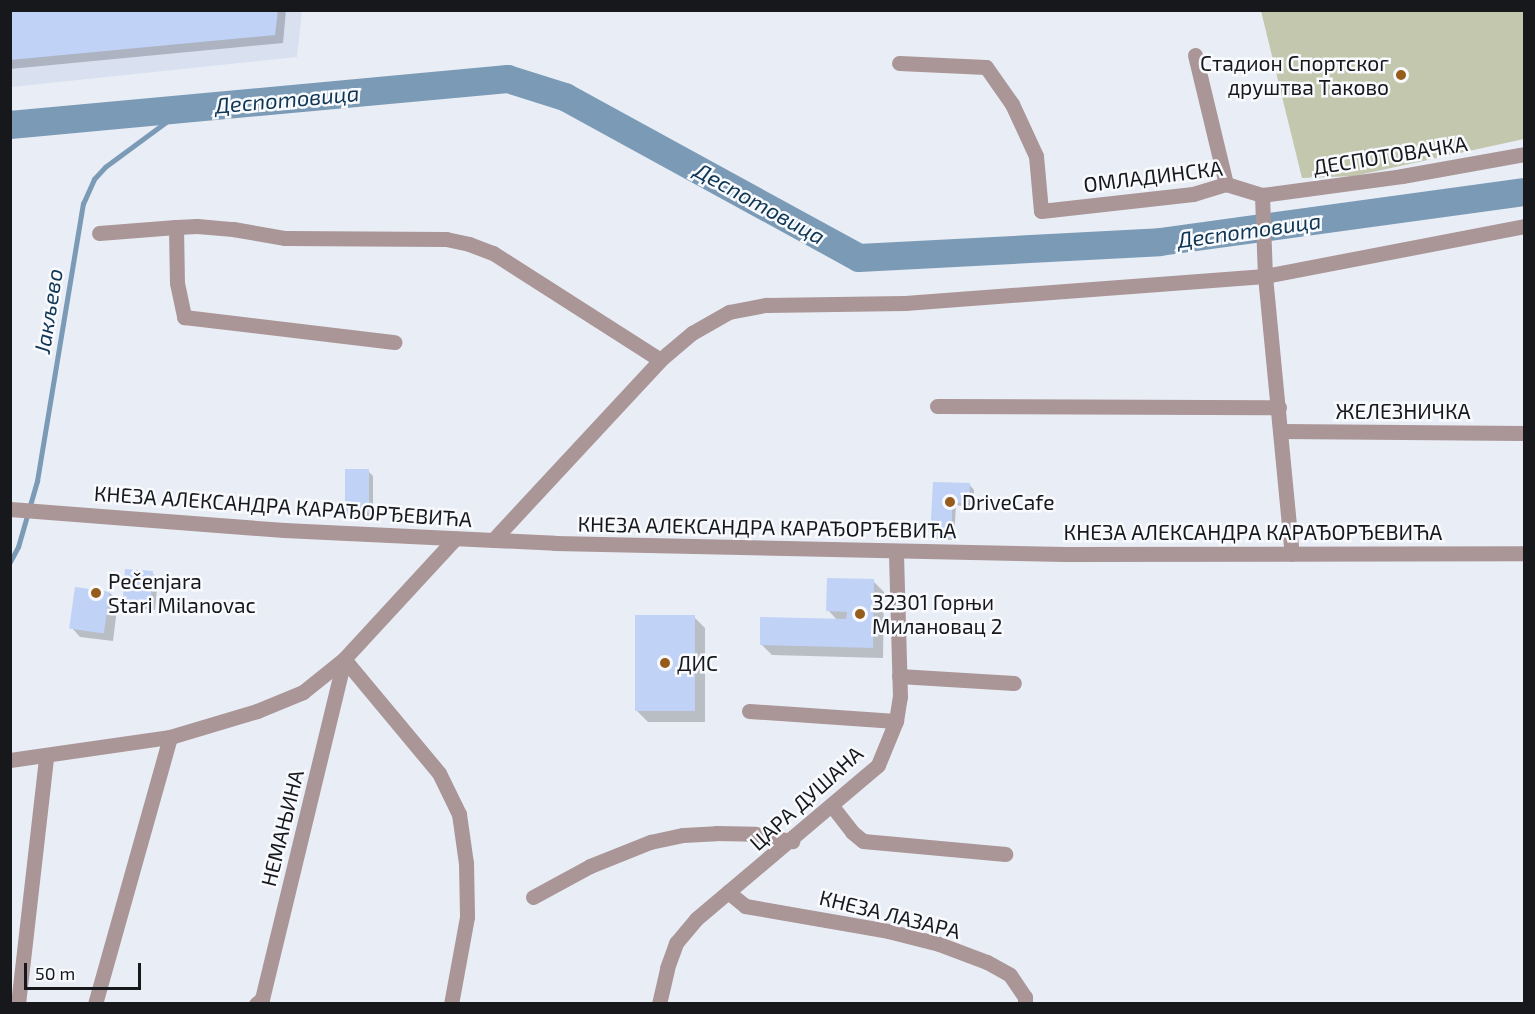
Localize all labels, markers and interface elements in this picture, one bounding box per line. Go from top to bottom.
place label: Стадион Спортског друштва Таково [1200,50,1389,100]
marker: Стадион Спортског друштва Таково [1394,68,1408,82]
water label: Деспотовица [214,80,360,118]
street label: ДЕСПОТОВАЧКА [1311,130,1469,180]
street label: ОМЛАДИНСКА [1082,155,1224,197]
water label: Деспотовица [690,156,830,250]
water label: Деспотовица [1175,207,1323,253]
water label: Јакљево [28,267,68,355]
street label: ЖЕЛЕЗНИЧКА [1335,398,1471,424]
street label: КНЕЗА АЛЕКСАНДРА КАРАЂОРЂЕВИЋА [93,480,473,532]
place label: DriveCafe [962,489,1054,515]
marker: DriveCafe [943,495,957,509]
street label: КНЕЗА АЛЕКСАНДРА КАРАЂОРЂЕВИЋА [577,511,957,543]
street label: КНЕЗА АЛЕКСАНДРА КАРАЂОРЂЕВИЋА [1064,519,1442,545]
place label: Pečenjara Stari Milanovac [108,568,256,618]
marker: Pečenjara Stari Milanovac [89,586,103,600]
place label: 32301 Горњи Милановац 2 [872,589,1003,639]
marker: 32301 Горњи Милановац 2 [853,607,867,621]
place label: ДИС [677,650,718,676]
marker: ДИС [658,656,672,670]
street label: ЦАРА ДУШАНА [744,741,868,855]
street label: НЕМАЊИНА [255,767,309,889]
street label: КНЕЗА ЛАЗАРА [817,884,963,944]
scale bar [27,951,144,989]
text: 50 m [35,962,75,984]

